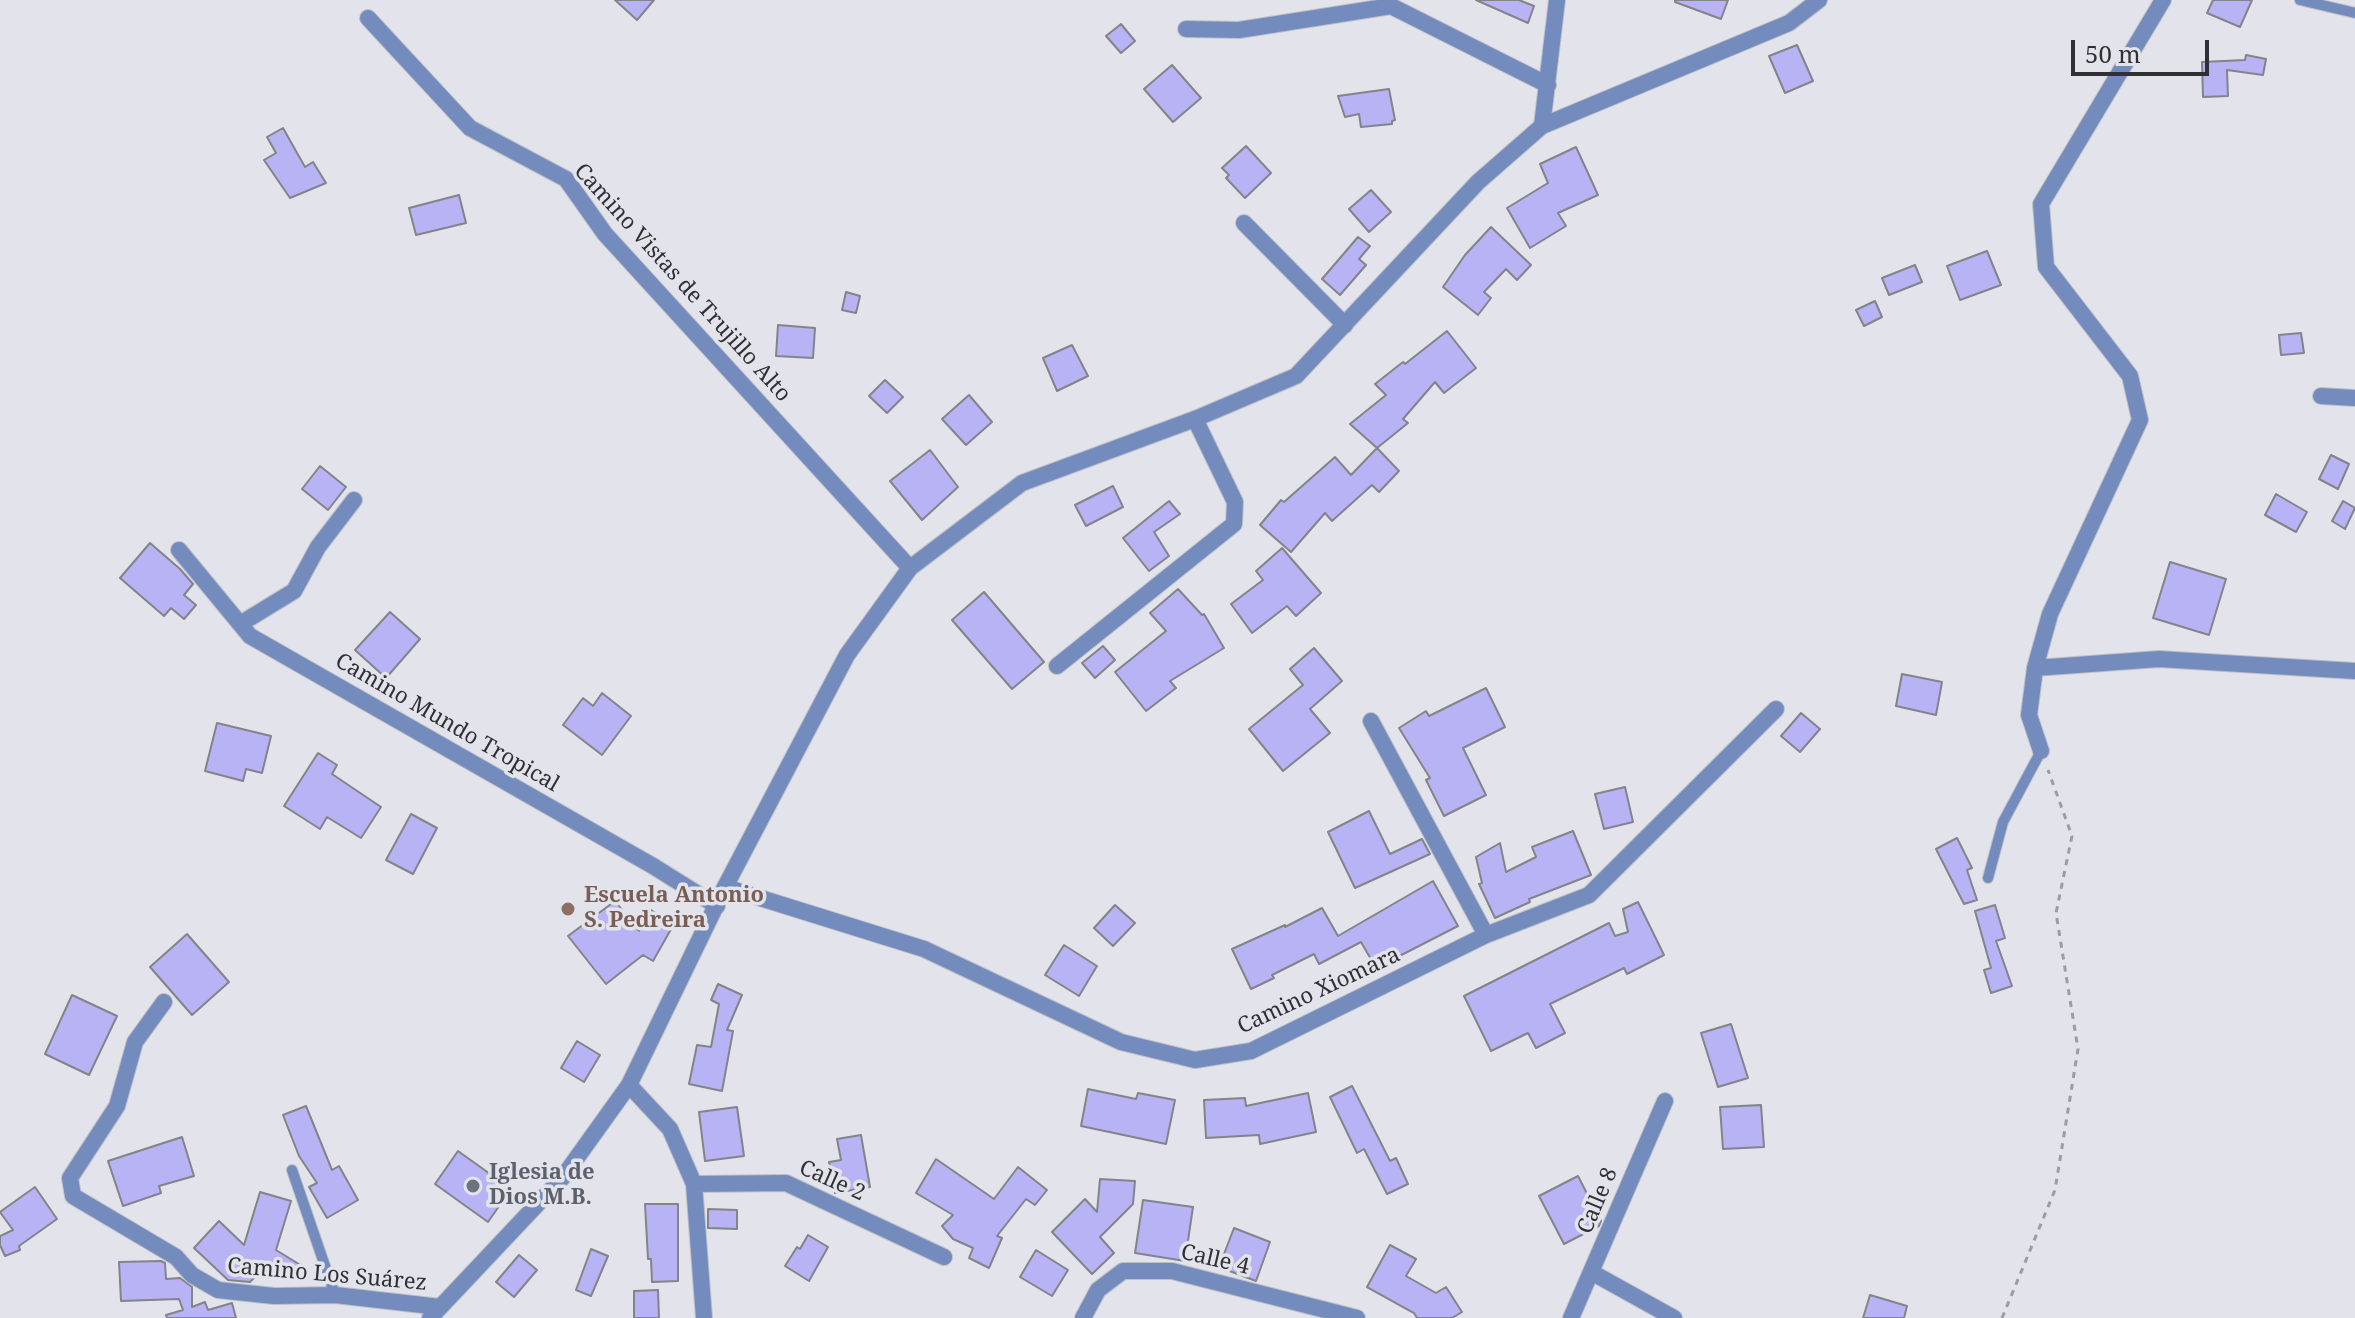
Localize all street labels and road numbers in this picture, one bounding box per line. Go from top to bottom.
street label: Camino Vistas de Trujillo Alto [568,159,796,407]
street label: Camino Mundo Tropical [330,648,564,798]
street label: Camino Xiomara [1234,942,1404,1040]
street label: Calle 2 [795,1155,869,1207]
street label: Calle 8 [1572,1164,1624,1238]
street label: Calle 4 [1178,1239,1252,1281]
street label: Camino Los Suárez [226,1253,428,1297]

